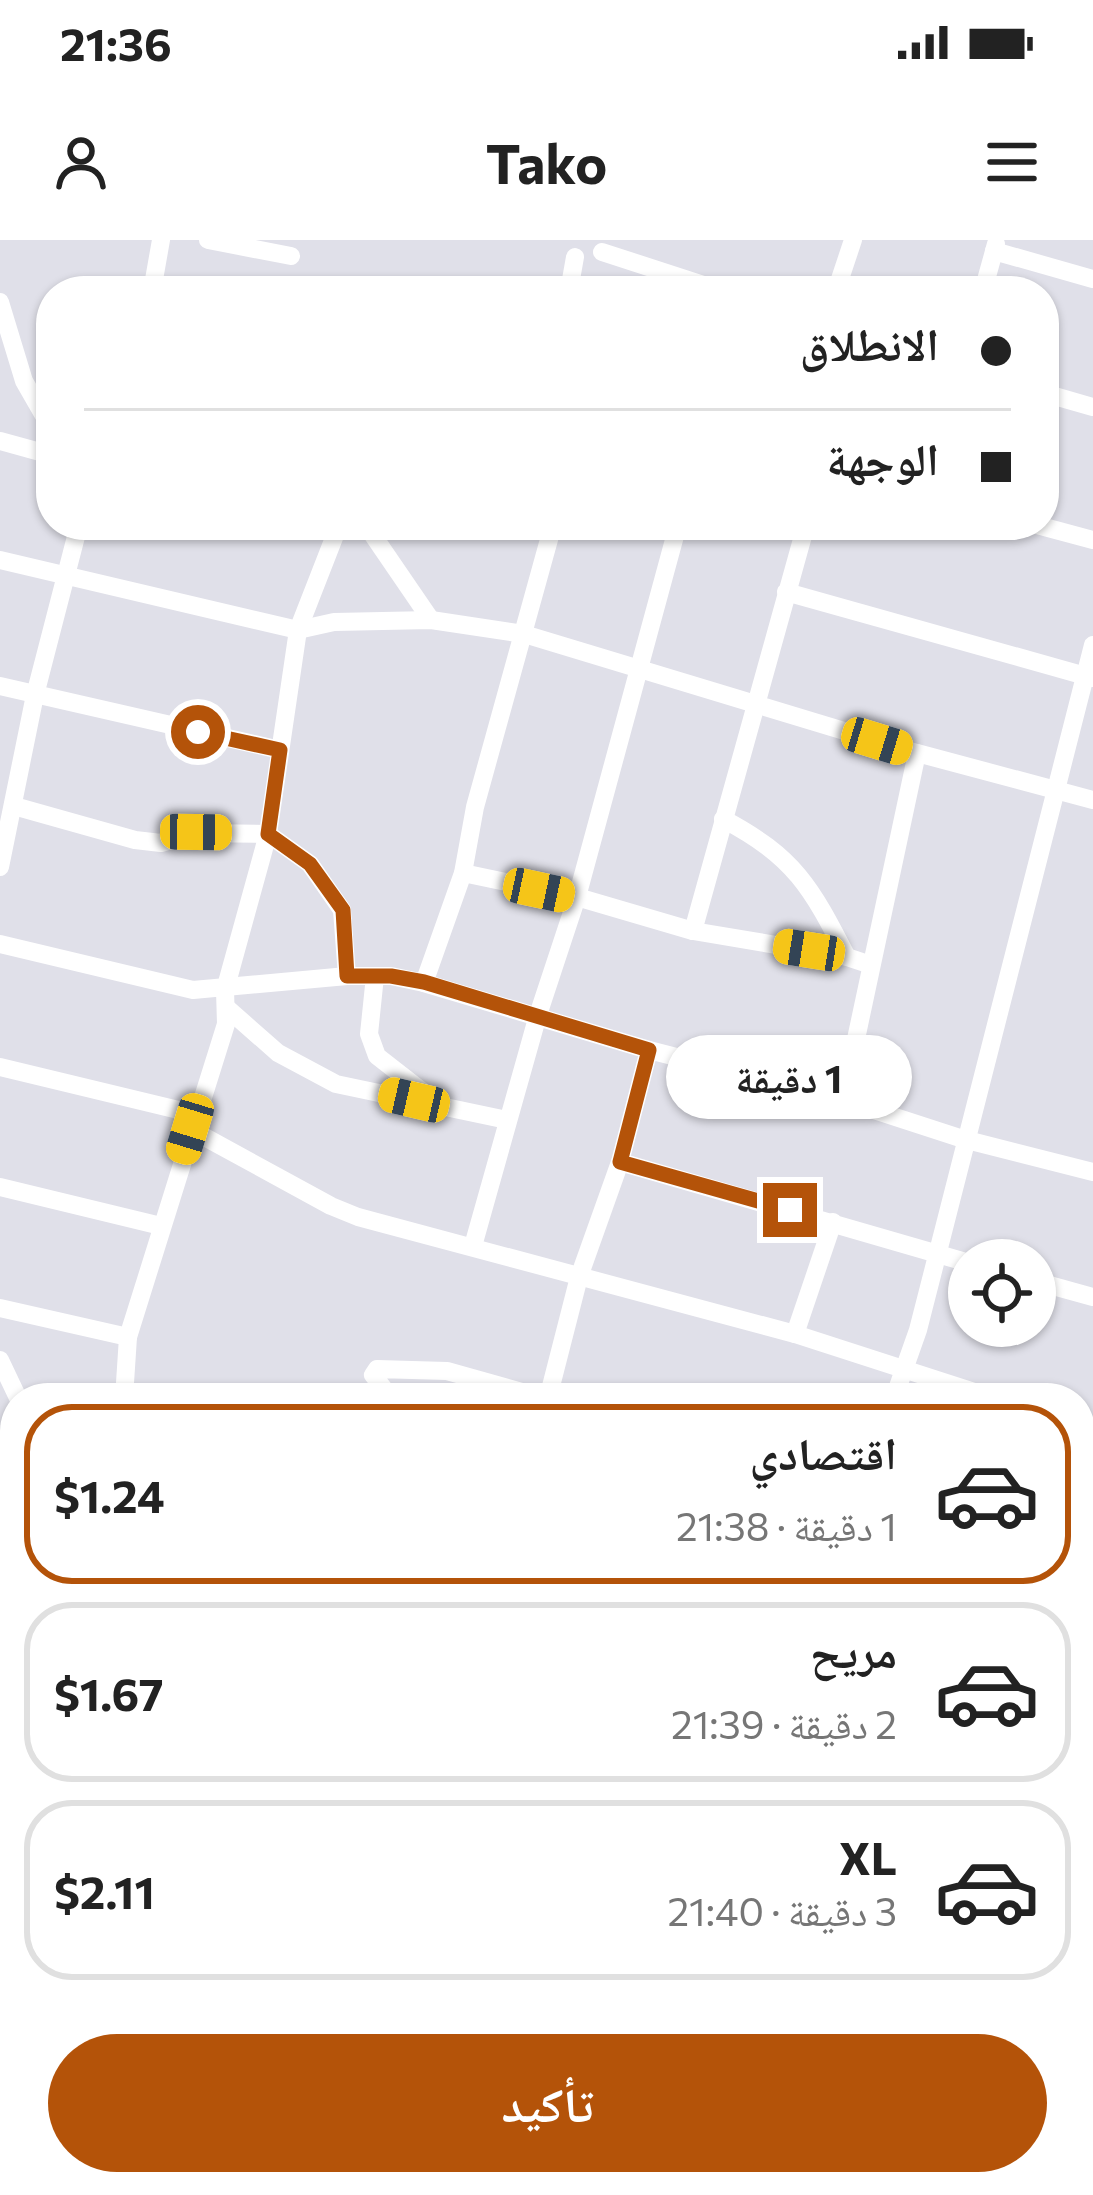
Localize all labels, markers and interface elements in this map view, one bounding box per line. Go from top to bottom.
text: 21:36 [60,15,172,70]
icon: person [48,129,114,195]
text: Tako [486,129,607,195]
icon: menu [979,129,1045,195]
text: الانطلاق [800,315,939,370]
text: الوجهة [826,430,939,485]
route start [171,705,225,759]
car [837,713,917,769]
car [160,813,232,851]
car [500,865,578,915]
car [771,927,847,973]
callout: 1 دقيقة [667,1036,913,1120]
text: 1 دقيقة [735,1053,843,1101]
car [375,1074,453,1126]
car [162,1089,218,1169]
route end [763,1183,817,1237]
map controls [948,1239,1056,1347]
button: locate [948,1239,1056,1347]
text: اقتصادي [750,1424,897,1479]
icon: car [933,1440,1041,1548]
text: $1.24 [54,1467,165,1522]
text: 1 دقيقة · 21:38 [676,1501,897,1549]
text: مريح [810,1622,897,1677]
icon: car [933,1638,1041,1746]
text: $1.67 [54,1665,164,1720]
text: 2 دقيقة · 21:39 [671,1699,897,1747]
text: XL [839,1829,897,1884]
icon: car [933,1836,1041,1944]
text: $2.11 [54,1863,155,1918]
text: 3 دقيقة · 21:40 [667,1886,897,1934]
button: تأكيد [48,2034,1047,2172]

